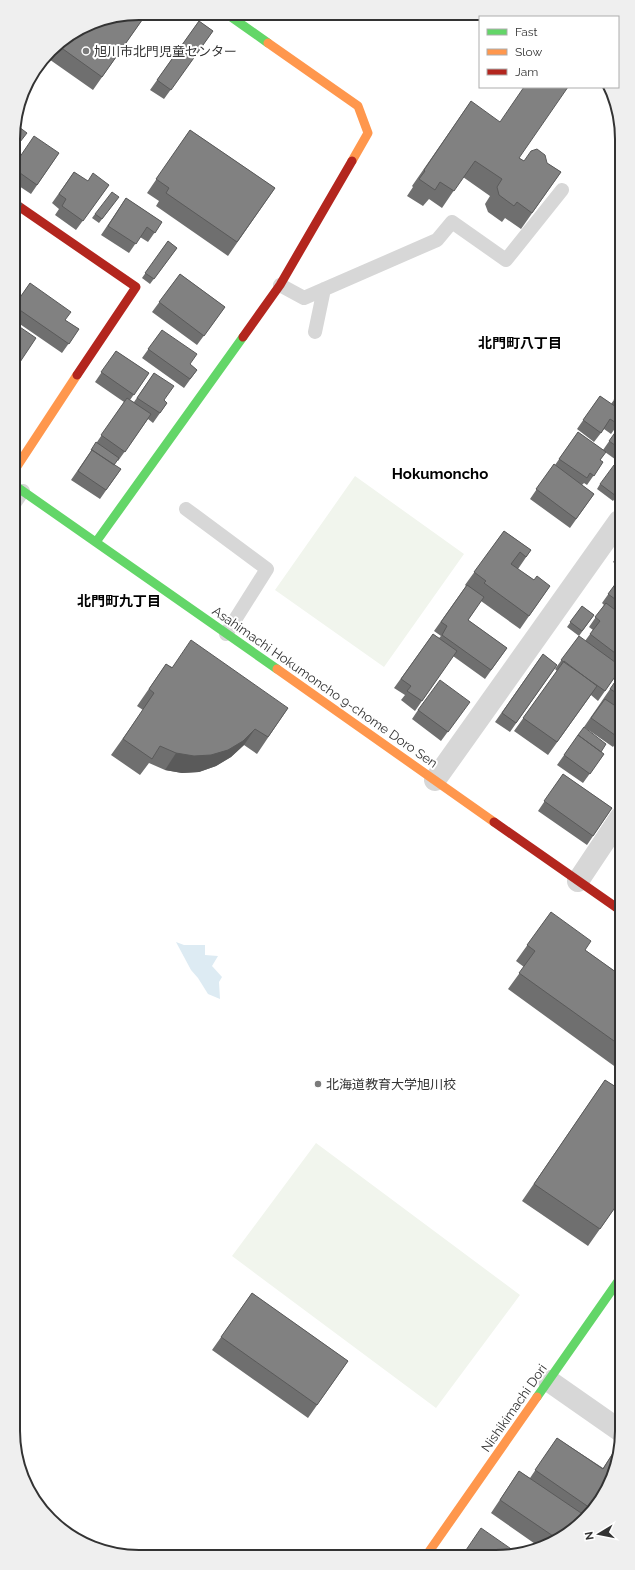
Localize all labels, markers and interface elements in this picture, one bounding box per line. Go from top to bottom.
legend [479,16,619,88]
text: Fast [515,25,538,39]
place label: 旭川市北門児童センター [94,44,237,59]
text: Slow [515,45,542,59]
marker: 旭川市北門児童センター [81,46,91,56]
text: Jam [515,65,538,79]
district label: 北門町八丁目 [478,335,562,351]
district label: Hokumoncho [392,465,488,483]
district label: 北門町九丁目 [77,593,161,609]
street label: Asahimachi Hokumoncho 9-chome Doro Sen [210,603,440,771]
place label: 北海道教育大学旭川校 [326,1077,456,1092]
marker: 北海道教育大学旭川校 [313,1079,323,1089]
street label: Nishikimachi Dori [478,1361,550,1455]
north arrow [579,1514,619,1554]
text: N [583,1530,597,1541]

